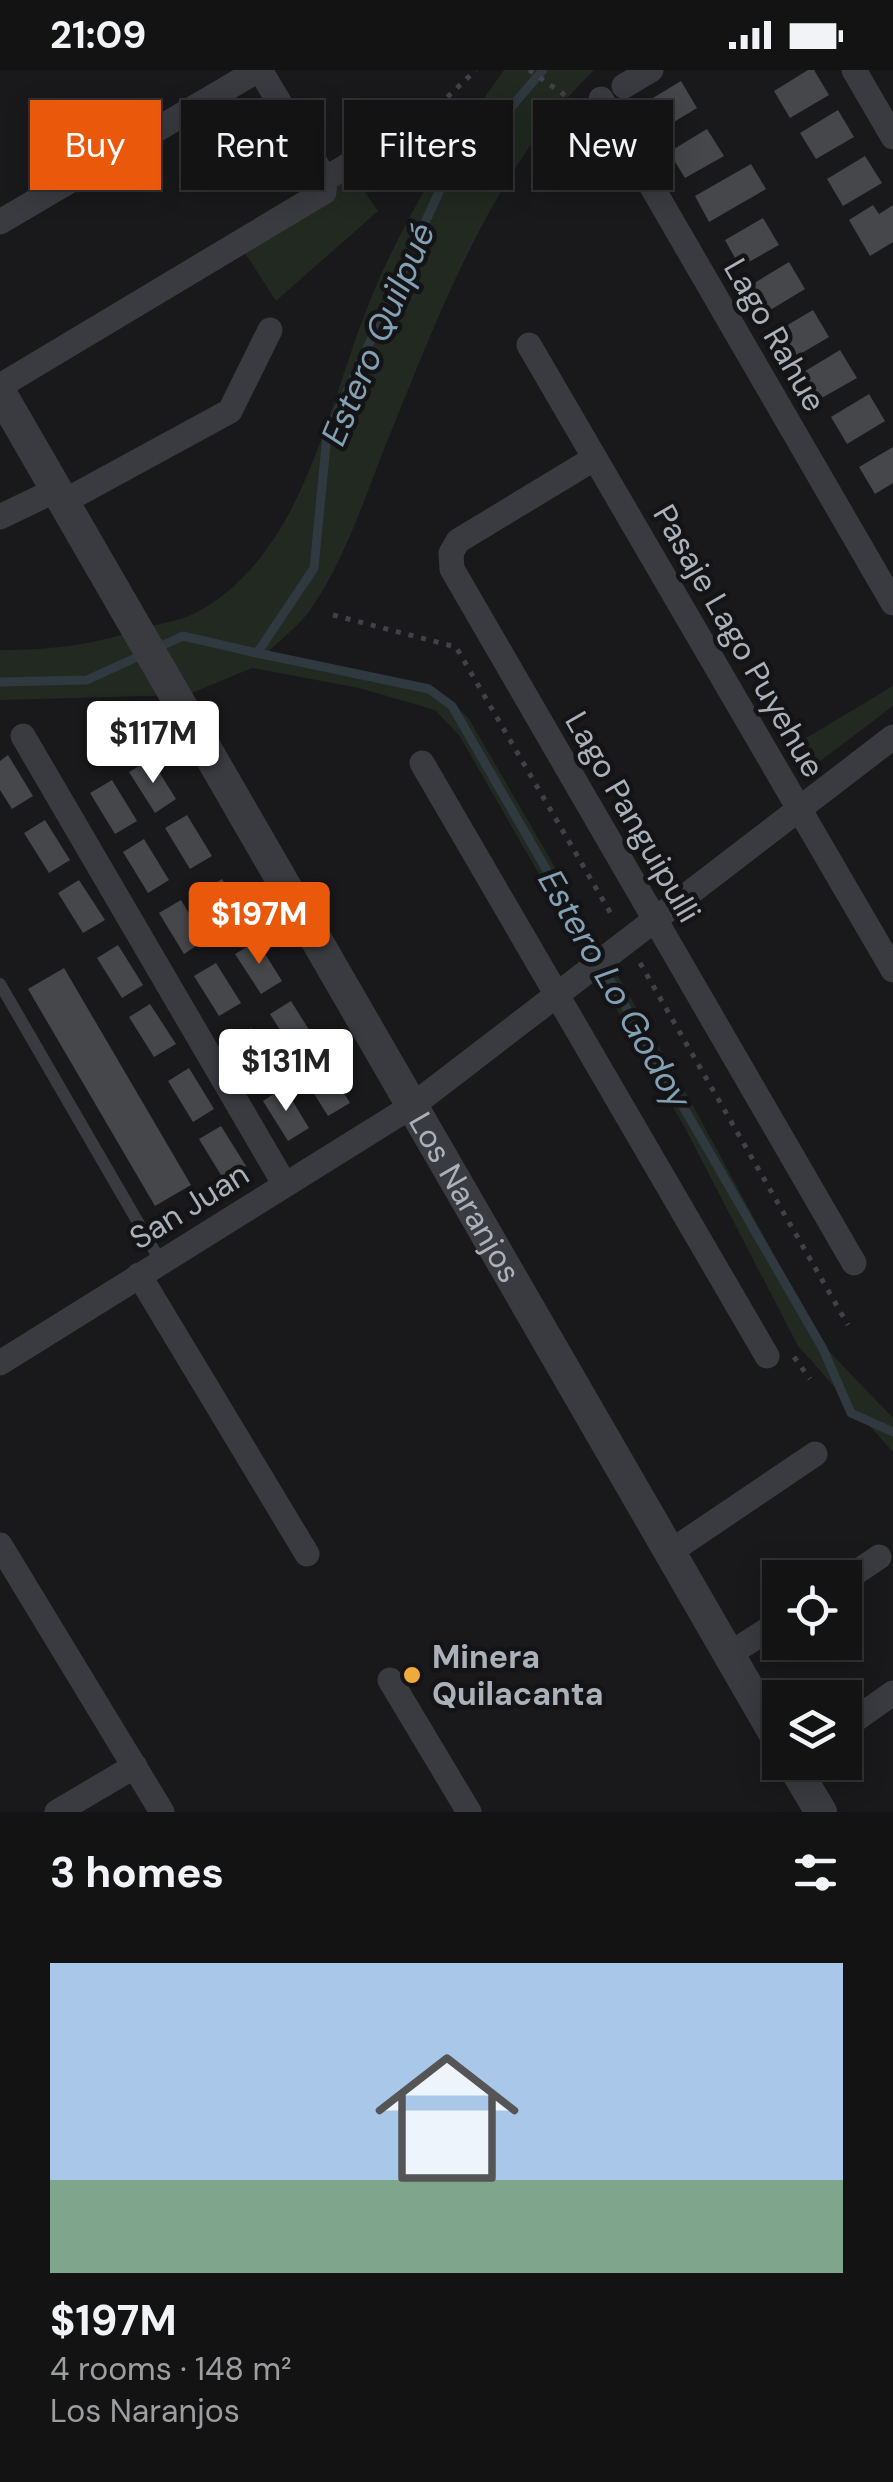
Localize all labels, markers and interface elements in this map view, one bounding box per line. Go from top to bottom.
text: 21:09 [50,10,146,60]
chip: Buy [30,100,161,190]
chip: Rent [181,100,324,190]
chip: Filters [344,100,513,190]
chip: New [533,100,673,190]
water label: Estero Quilpué [310,216,446,452]
street label: Lago Rahue [714,251,836,419]
street label: Pasaje Lago Puyehue [644,497,834,785]
pin: $117M [83,701,223,786]
street label: Lago Panguipulli [556,704,710,930]
text: $117M [109,712,197,754]
water label: Estero Lo Godoy [528,861,703,1118]
pin: $197M [189,882,329,967]
text: $197M [211,893,307,935]
pin: $131M [216,1029,356,1114]
text: $131M [241,1040,331,1082]
street label: Los Naranjos [399,1105,531,1290]
street label: San Juan [121,1153,257,1259]
map controls [762,1560,862,1780]
button: locate [762,1560,862,1660]
place label: Minera Quilacanta [432,1636,603,1715]
marker: Minera Quilacanta [401,1664,423,1686]
button: layers [762,1680,862,1780]
text: 3 homes [50,1845,224,1900]
icon: filters [788,1845,843,1900]
icon: home [357,2028,537,2208]
text: $197M [50,2293,177,2348]
text: 4 rooms · 148 m² [50,2348,292,2390]
text: Los Naranjos [50,2390,240,2432]

